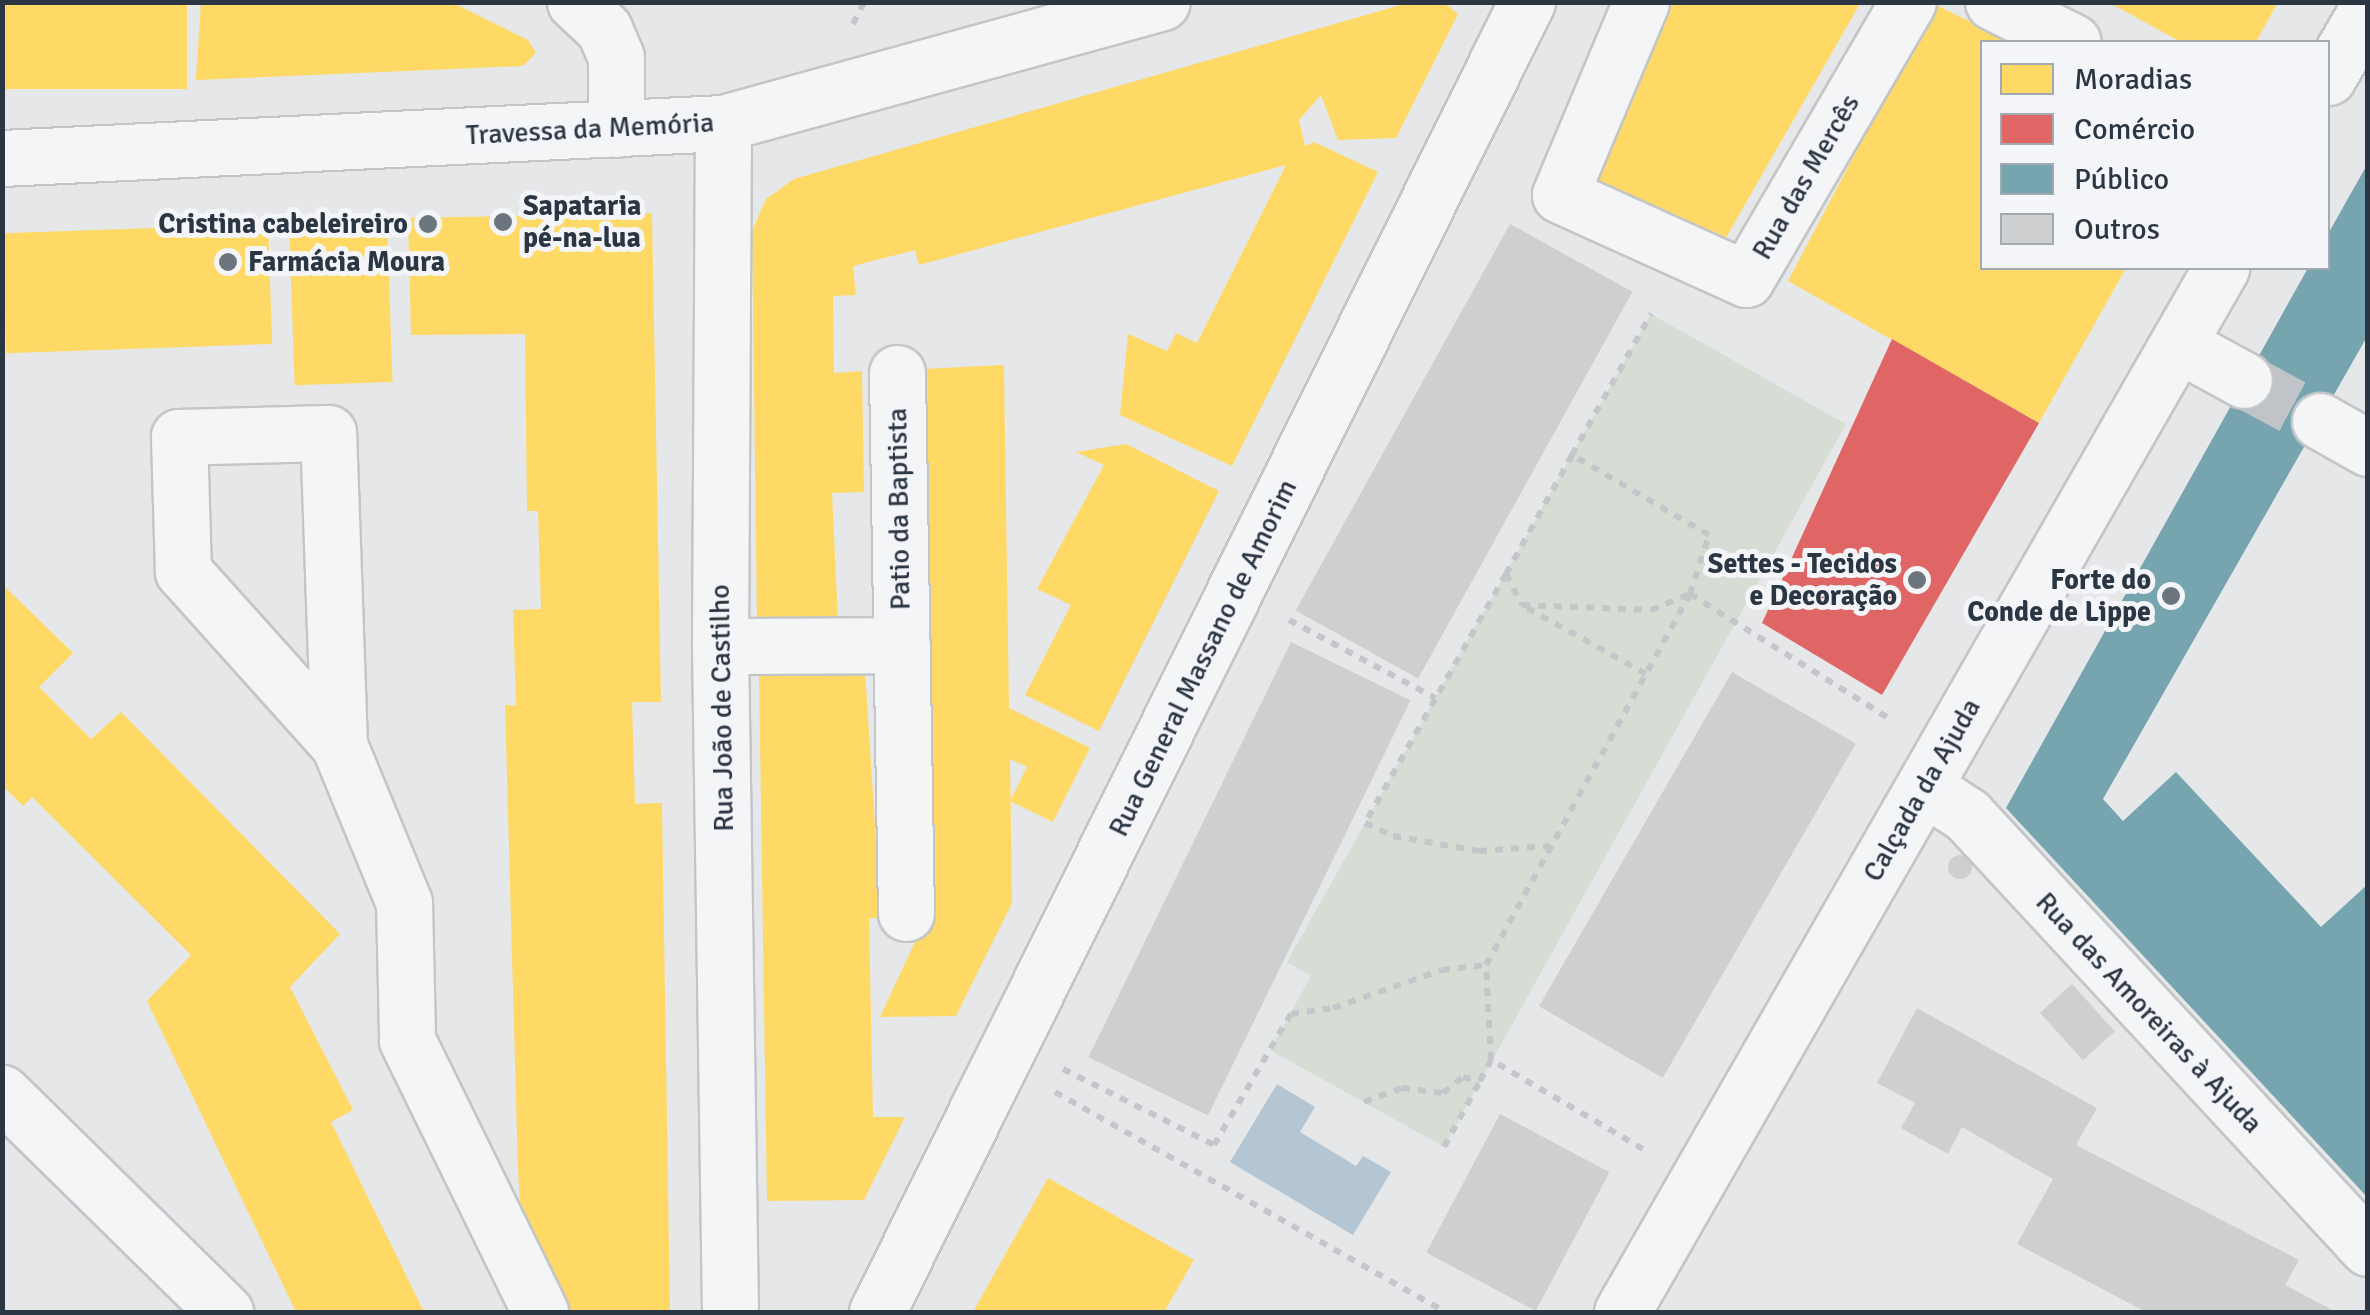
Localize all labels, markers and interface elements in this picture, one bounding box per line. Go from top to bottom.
legend [1980,40,2330,270]
text: Moradias [2074,61,2192,98]
street label: Rua das Mercês [1745,88,1867,266]
street label: Travessa da Memória [465,106,715,152]
text: Comércio [2074,111,2195,148]
text: Público [2074,161,2169,198]
place label: Sapataria pé-na-lua [523,189,641,255]
place label: Cristina cabeleireiro [158,207,408,241]
marker: Sapataria pé-na-lua [492,211,514,233]
text: Outros [2074,211,2160,248]
marker: Cristina cabeleireiro [417,213,439,235]
place label: Farmácia Moura [248,245,445,279]
marker: Farmácia Moura [217,251,239,273]
street label: Patio da Baptista [880,407,918,611]
street label: Rua General Massano de Amorim [1102,474,1304,842]
place label: Settes - Tecidos e Decoração [1708,547,1897,613]
place label: Forte do Conde de Lippe [1967,563,2151,629]
marker: Settes - Tecidos e Decoração [1906,569,1928,591]
street label: Rua João de Castilho [703,584,741,832]
marker: Forte do Conde de Lippe [2160,585,2182,607]
street label: Calçada da Ajuda [1856,692,1988,888]
street label: Rua das Amoreiras à Ajuda [2029,886,2269,1140]

